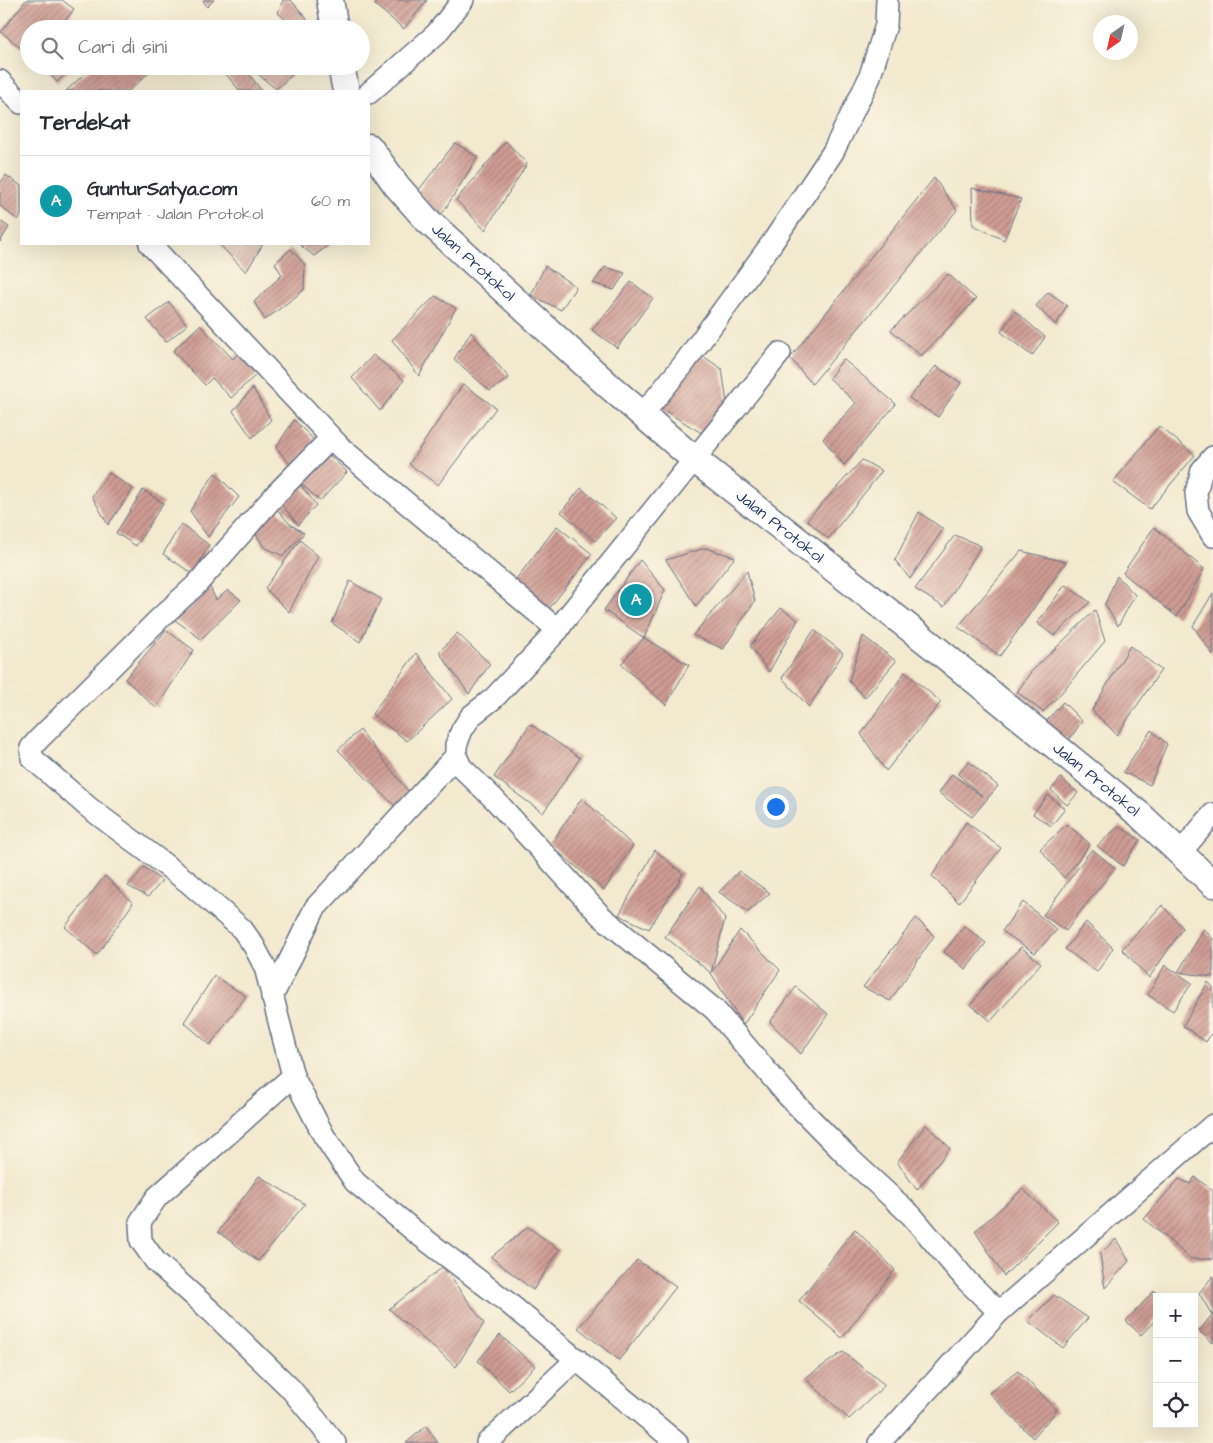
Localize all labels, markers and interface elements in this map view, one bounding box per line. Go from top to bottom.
north arrow [1093,15,1138,60]
search box [20,20,370,75]
icon: search [38,34,66,62]
text: Cari di sini [78,34,167,61]
text: Terdekat [40,108,130,137]
text: GunturSatya.com [87,176,237,203]
text: A [51,190,61,212]
text: 60 m [311,190,350,212]
text: Tempat · Jalan Protokol [87,203,263,225]
street label: Jalan Protokol [427,218,520,306]
street label: Jalan Protokol [731,485,829,568]
pin: A [620,581,652,619]
street label: Jalan Protokol [1048,737,1145,822]
your location [763,794,789,820]
map controls [1153,1293,1198,1428]
button: + [1153,1293,1198,1338]
button: − [1153,1338,1198,1383]
button: locate [1153,1383,1198,1428]

